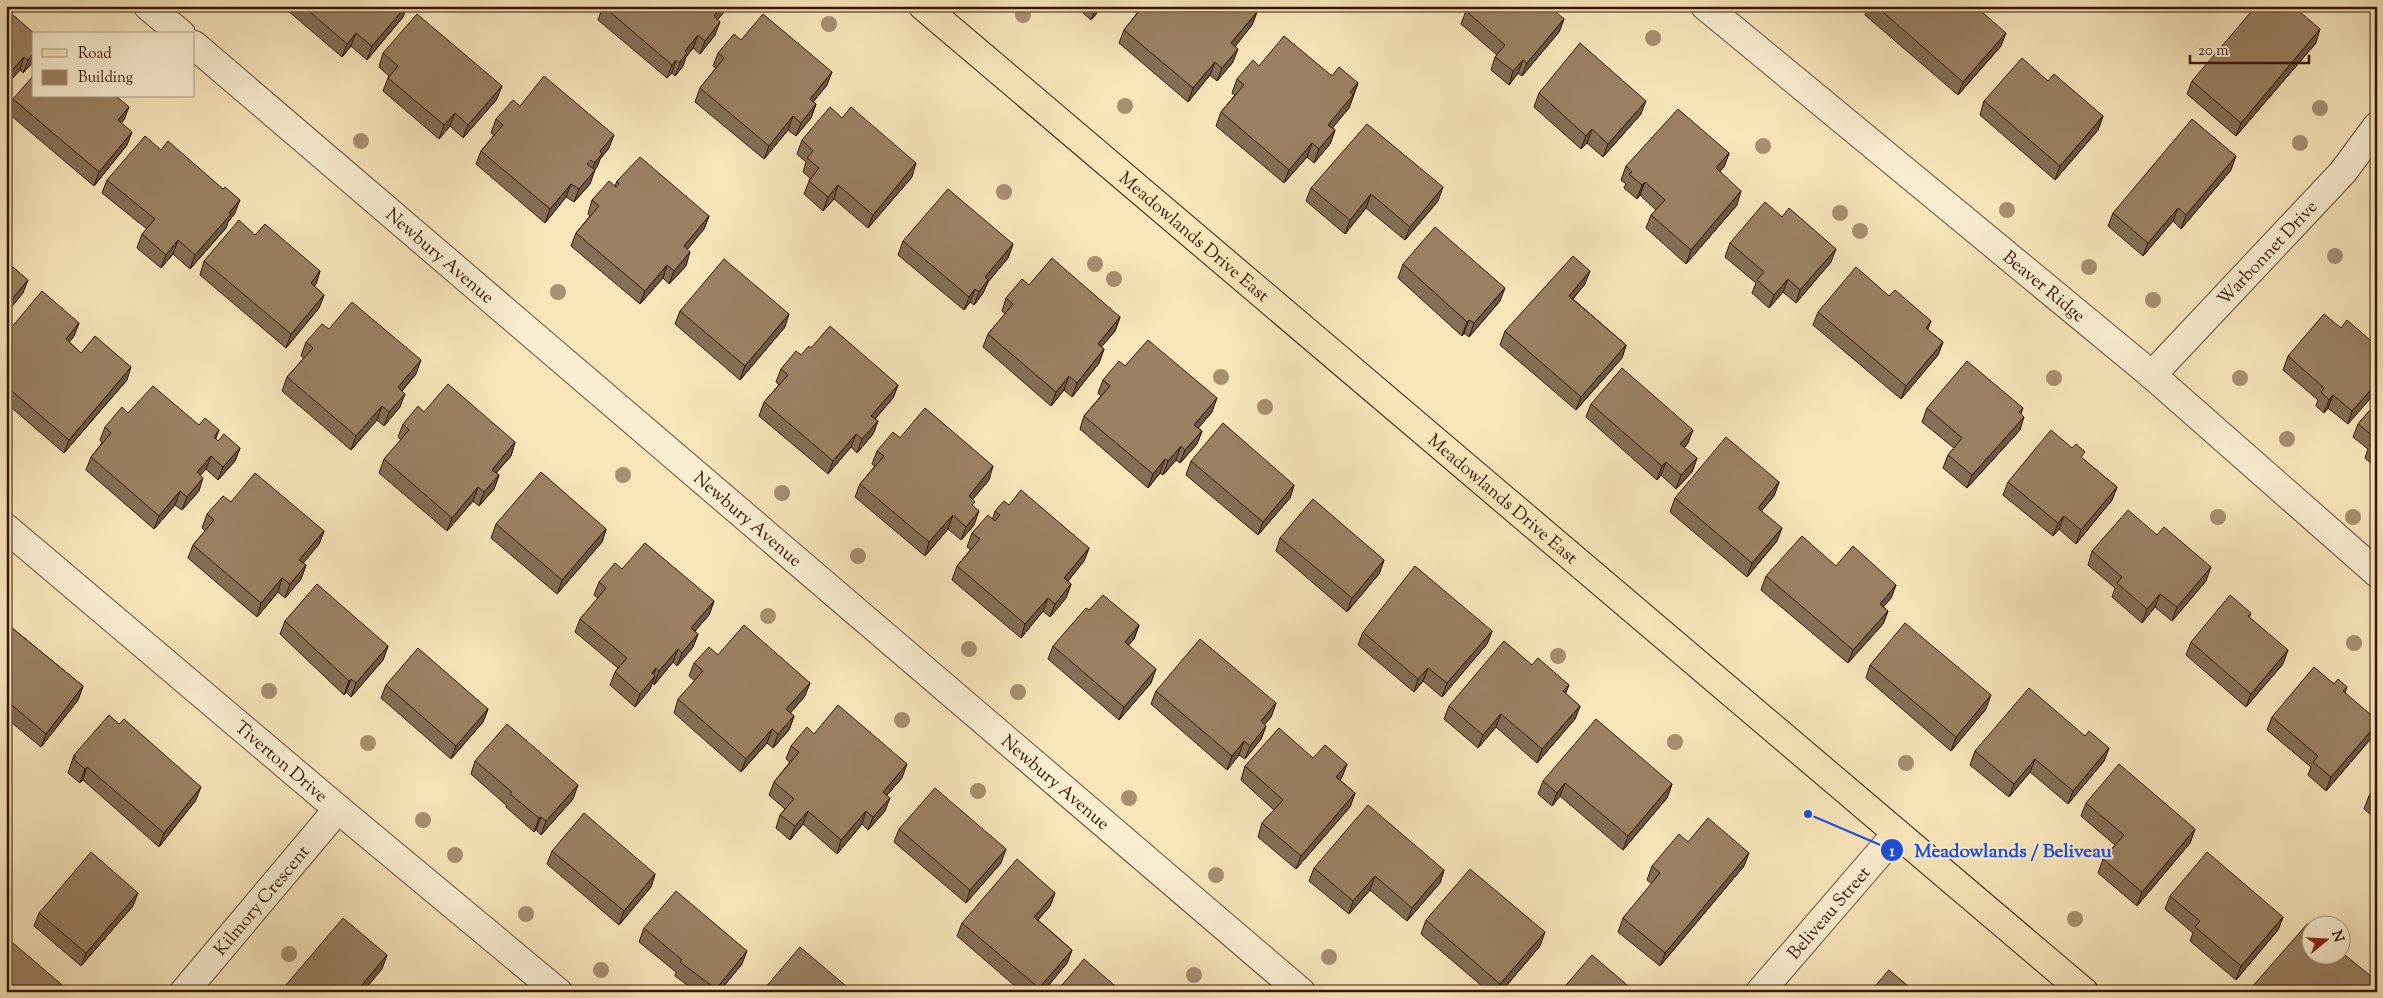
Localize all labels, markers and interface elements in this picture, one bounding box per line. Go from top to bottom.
legend [32,32,195,98]
scale bar [2190,32,2309,64]
text: 20 m [2198,41,2229,62]
text: Road [78,44,112,65]
text: Building [78,68,133,89]
street label: Meadowlands Drive East [1112,167,1274,309]
street label: Warbonnet Drive [2212,196,2325,312]
street label: Newbury Avenue [379,203,499,311]
street label: Beaver Ridge [1996,246,2090,330]
street label: Meadowlands Drive East [1421,429,1583,572]
street label: Newbury Avenue [687,466,807,574]
street label: Tiverton Drive [228,716,332,810]
street label: Newbury Avenue [994,730,1114,838]
callout: Meadowlands / Beliveau [1879,833,2122,867]
text: Meadowlands / Beliveau [1914,839,2112,866]
street label: Kilmory Crescent [209,841,317,962]
text: 1 [1889,842,1895,863]
street label: Beliveau Street [1782,861,1878,966]
north arrow [2300,916,2350,966]
text: N [2325,928,2348,945]

